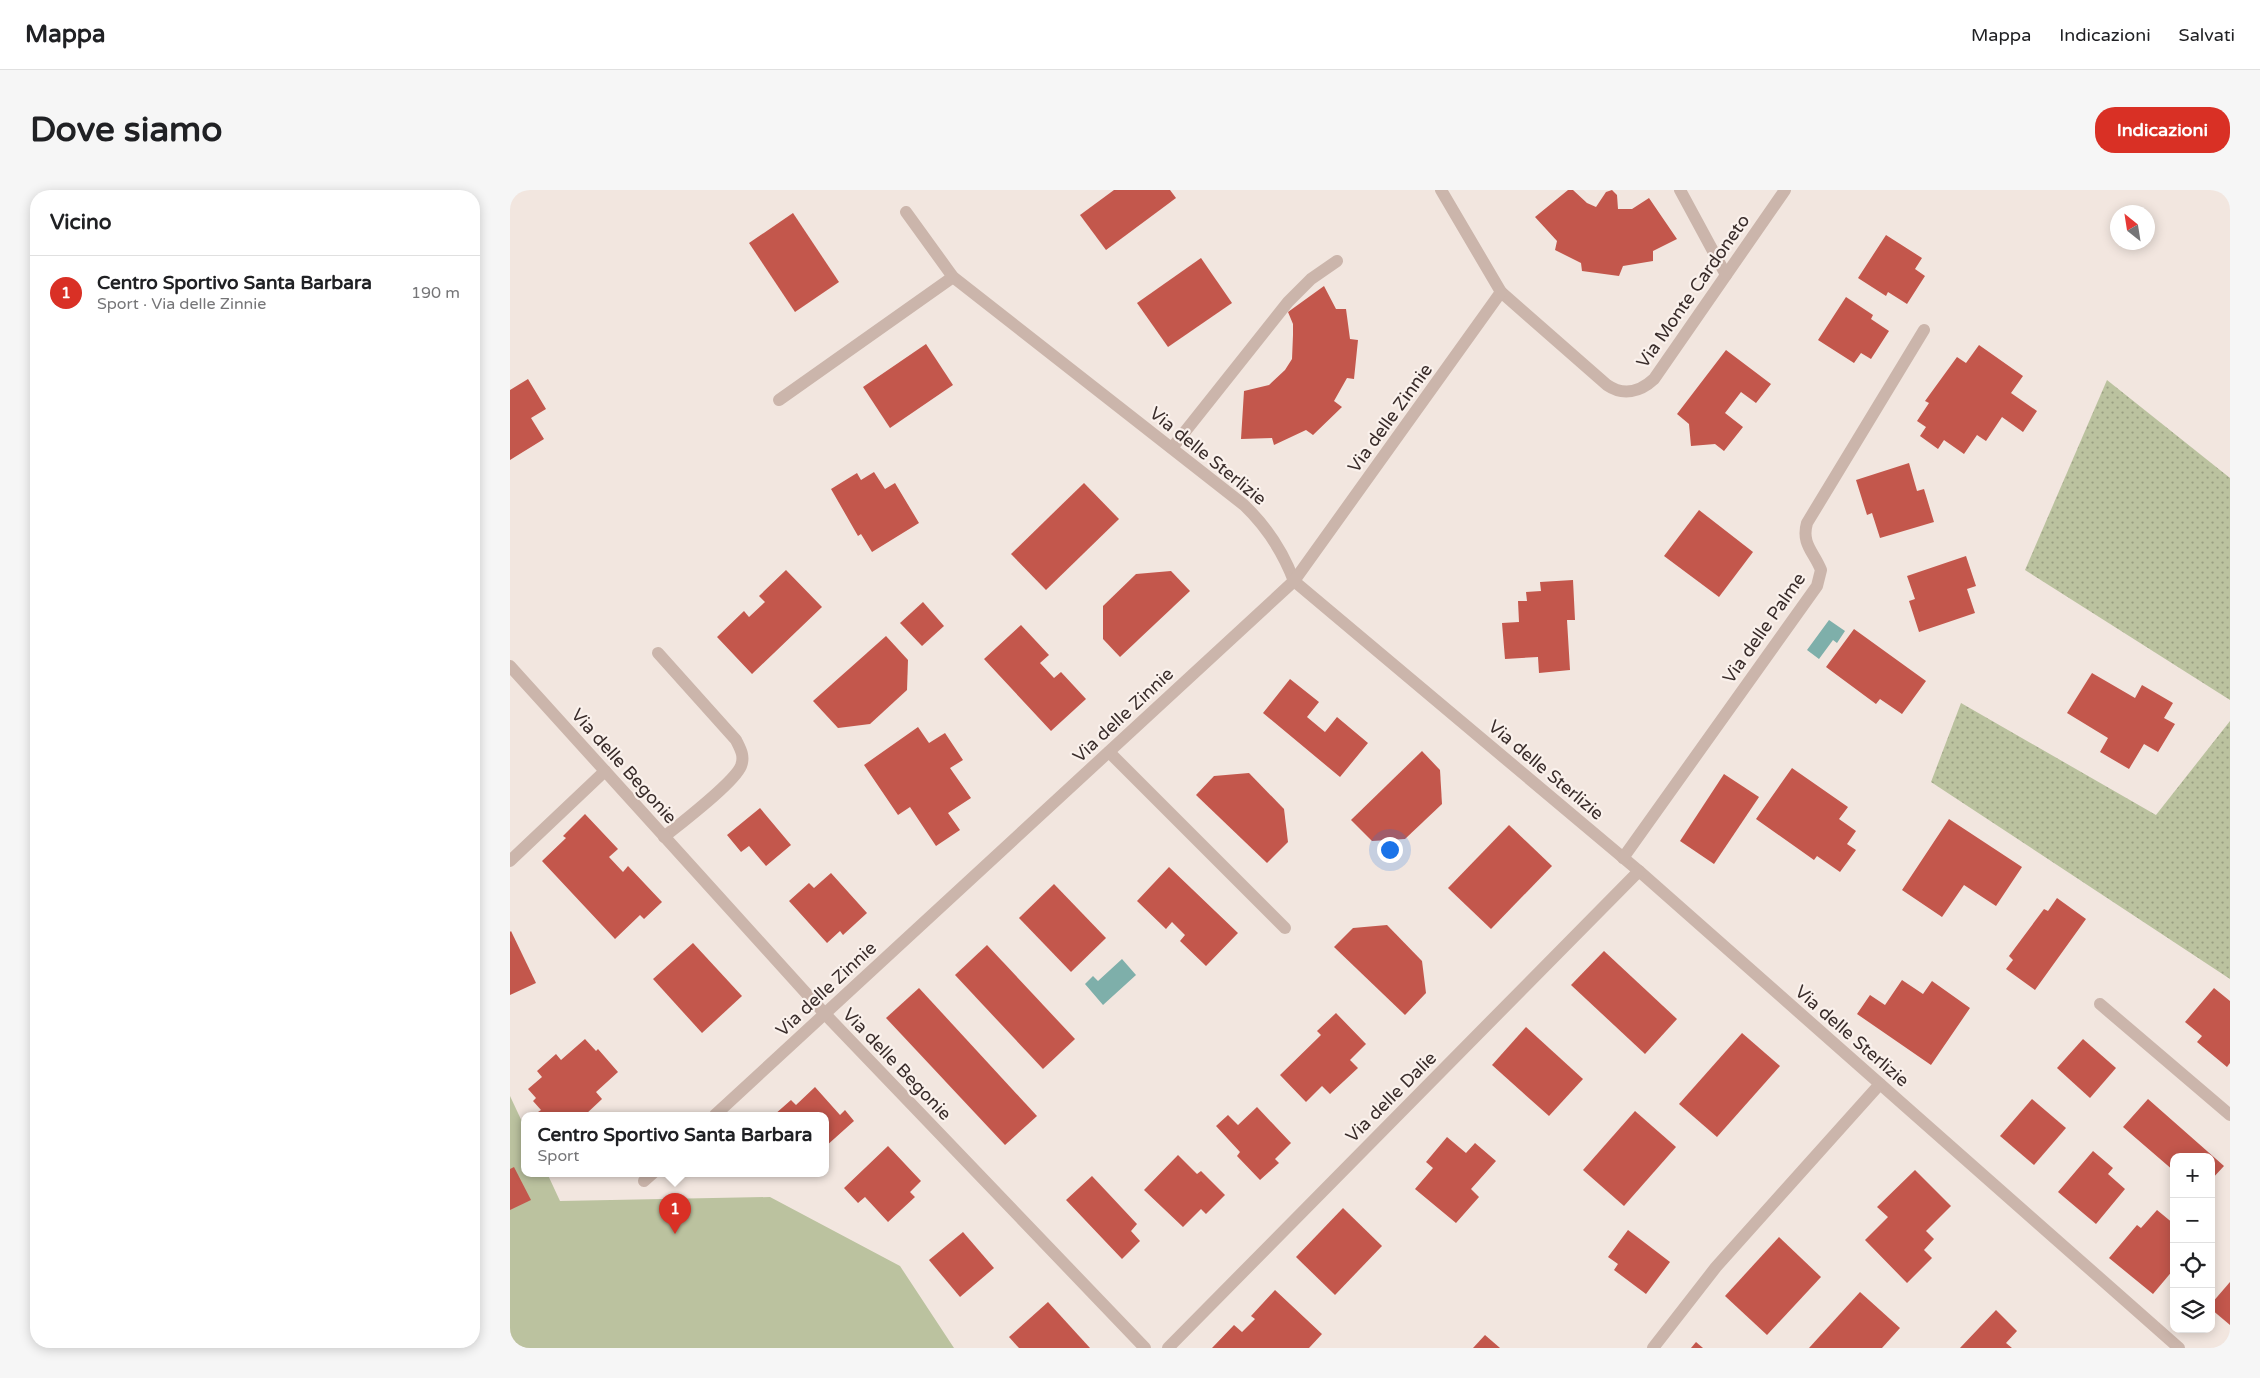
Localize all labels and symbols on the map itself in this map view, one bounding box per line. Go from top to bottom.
north arrow [2110,205,2155,250]
street label: Via Monte Cardoneto [1632,210,1754,372]
street label: Via delle Zinnie [1343,359,1437,477]
street label: Via delle Sterlizie [1145,402,1271,510]
street label: Via delle Palme [1718,568,1810,688]
street label: Via delle Zinnie [1068,663,1178,767]
street label: Via delle Begonie [566,704,682,828]
street label: Via delle Sterlizie [1484,715,1608,825]
your location [1377,837,1403,863]
street label: Via delle Zinnie [771,937,881,1041]
street label: Via delle Sterlizie [1790,980,1914,1092]
street label: Via delle Begonie [838,1003,956,1125]
street label: Via delle Dalie [1341,1047,1441,1147]
pin: 1 [659,1193,691,1234]

